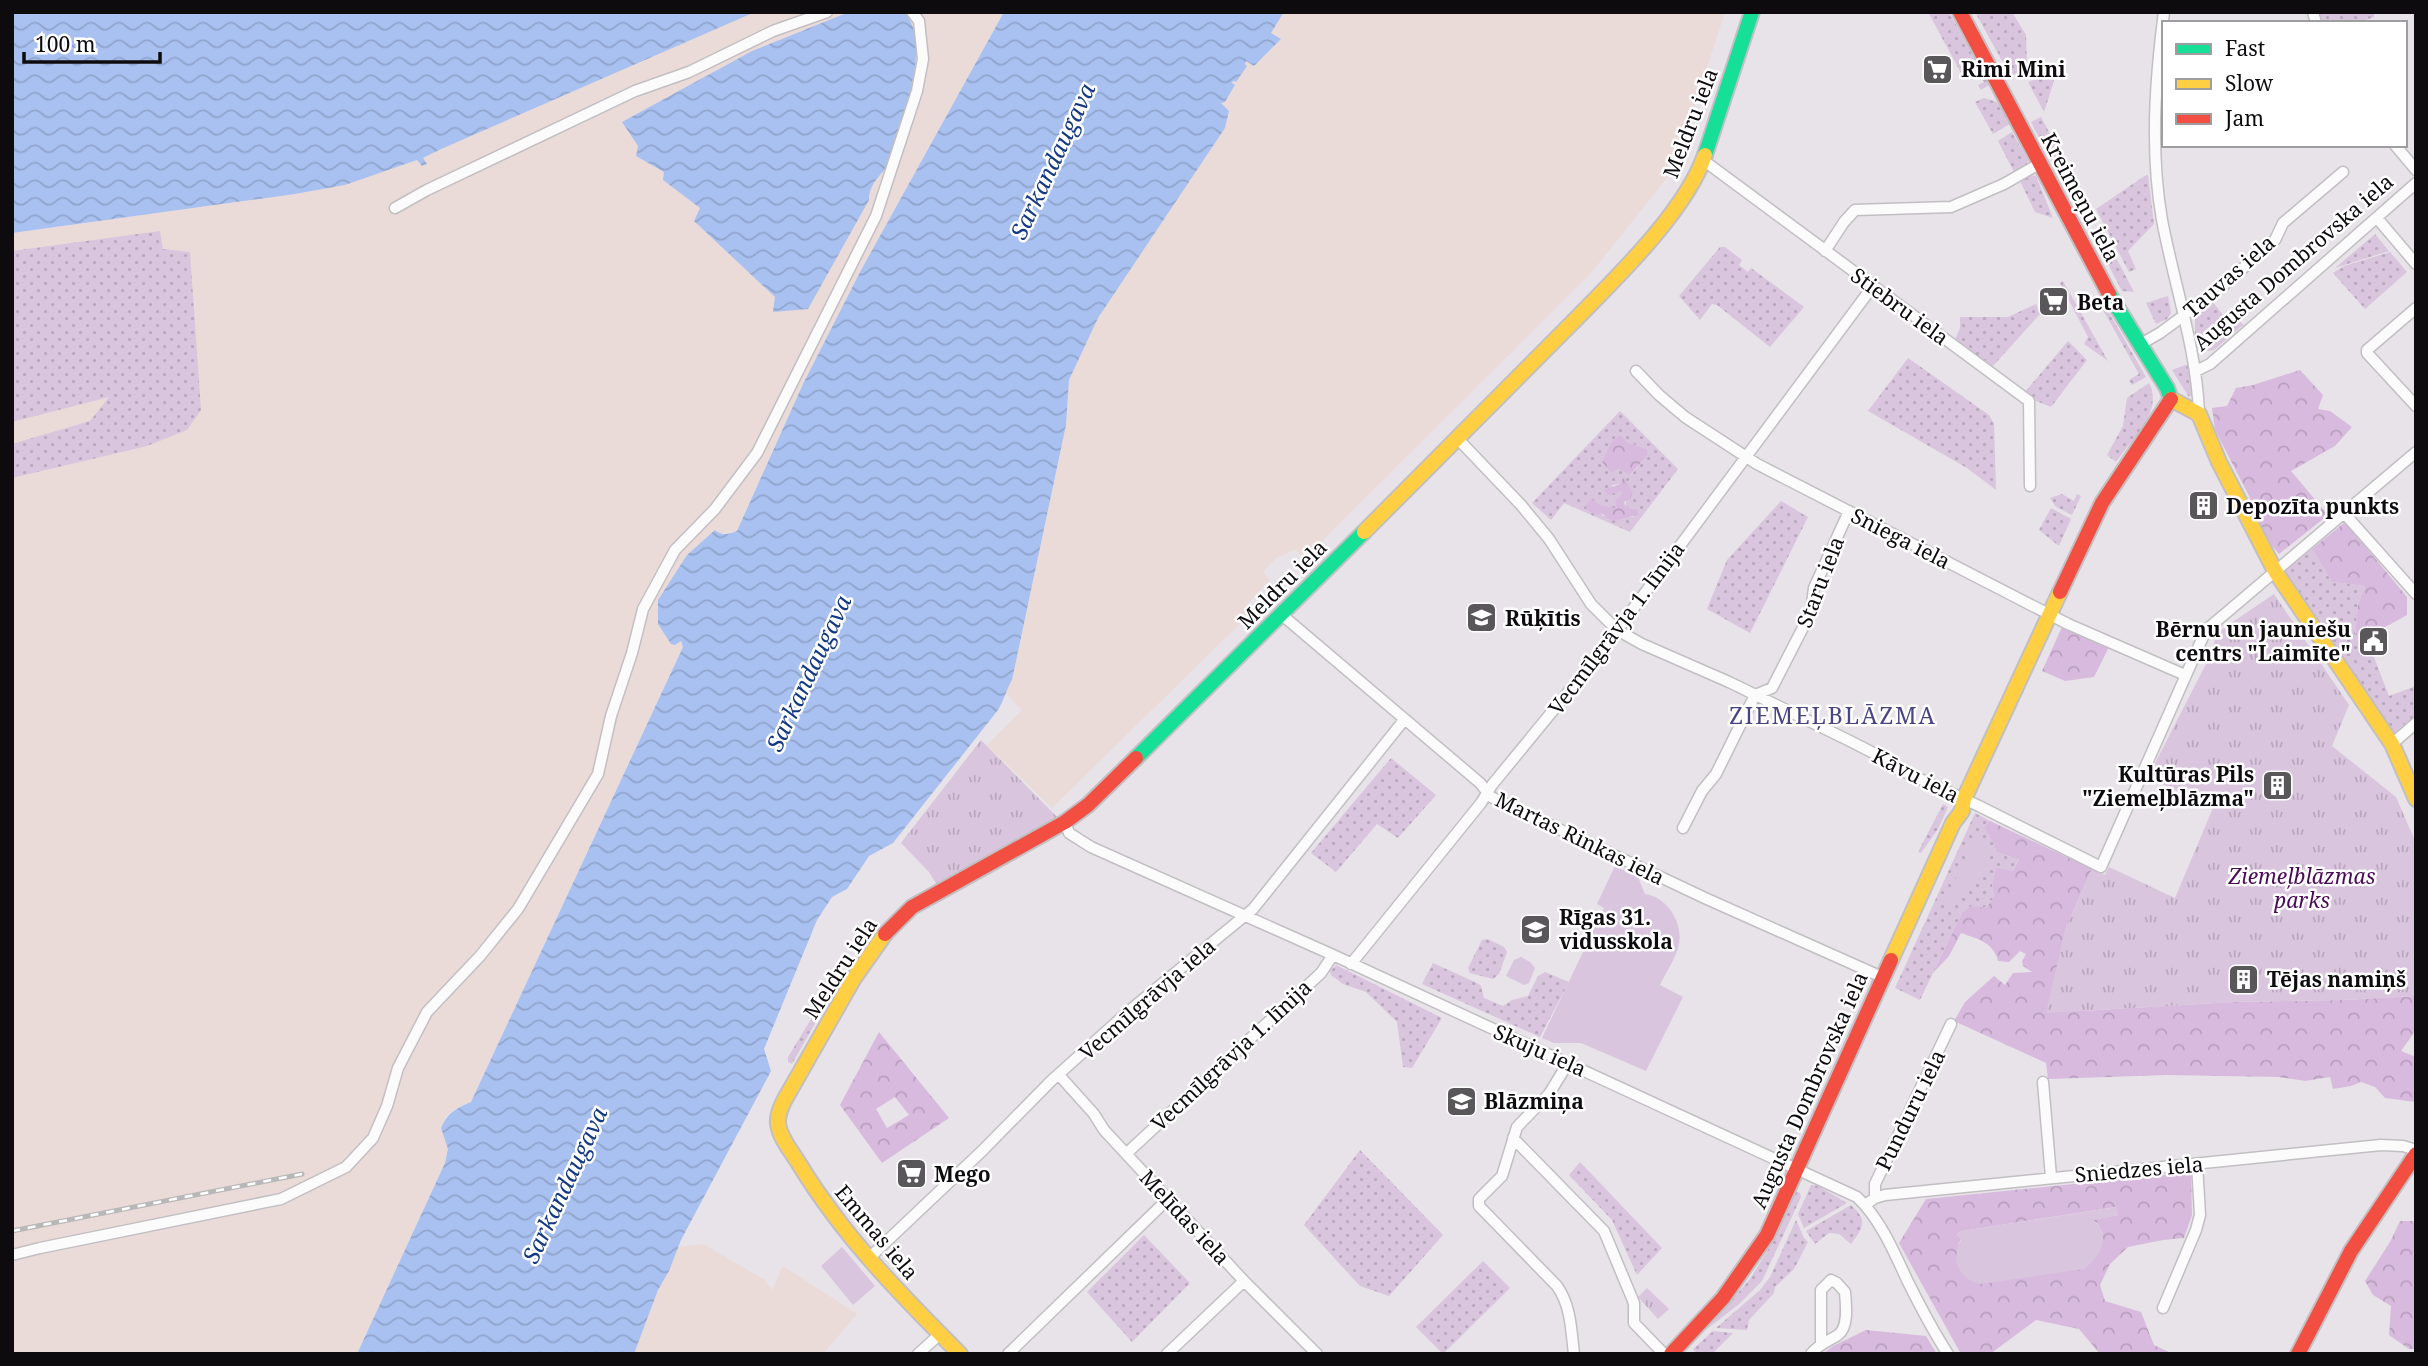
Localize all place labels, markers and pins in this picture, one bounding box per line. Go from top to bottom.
supermarket icon: Rimi Mini [1921,52,1955,86]
place label: Rimi Mini [1961,55,2066,83]
supermarket icon: Beta [2037,285,2071,319]
place label: Beta [2077,288,2124,316]
building icon: Depozīta punkts [2186,489,2220,523]
place label: Depozīta punkts [2226,492,2399,520]
school or university icon: Rūķītis [1465,601,1499,635]
place label: Rūķītis [1505,604,1581,632]
place label: Bērnu un jauniešu centrs "Laimīte" [2156,615,2351,667]
public building icon: Bērnu un jauniešu centrs "Laimīte" [2357,624,2391,658]
place label: Kultūras Pils "Ziemeļblāzma" [2082,760,2254,812]
building icon: Kultūras Pils "Ziemeļblāzma" [2260,769,2294,803]
place label: Rīgas 31. vidusskola [1559,903,1673,955]
school or university icon: Rīgas 31. vidusskola [1519,912,1553,946]
building icon: Tējas namiņš [2227,962,2261,996]
place label: Tējas namiņš [2267,965,2406,993]
school or university icon: Blāzmiņa [1444,1084,1478,1118]
place label: Blāzmiņa [1484,1087,1584,1115]
supermarket icon: Mego [894,1157,928,1191]
place label: Mego [934,1160,991,1188]

